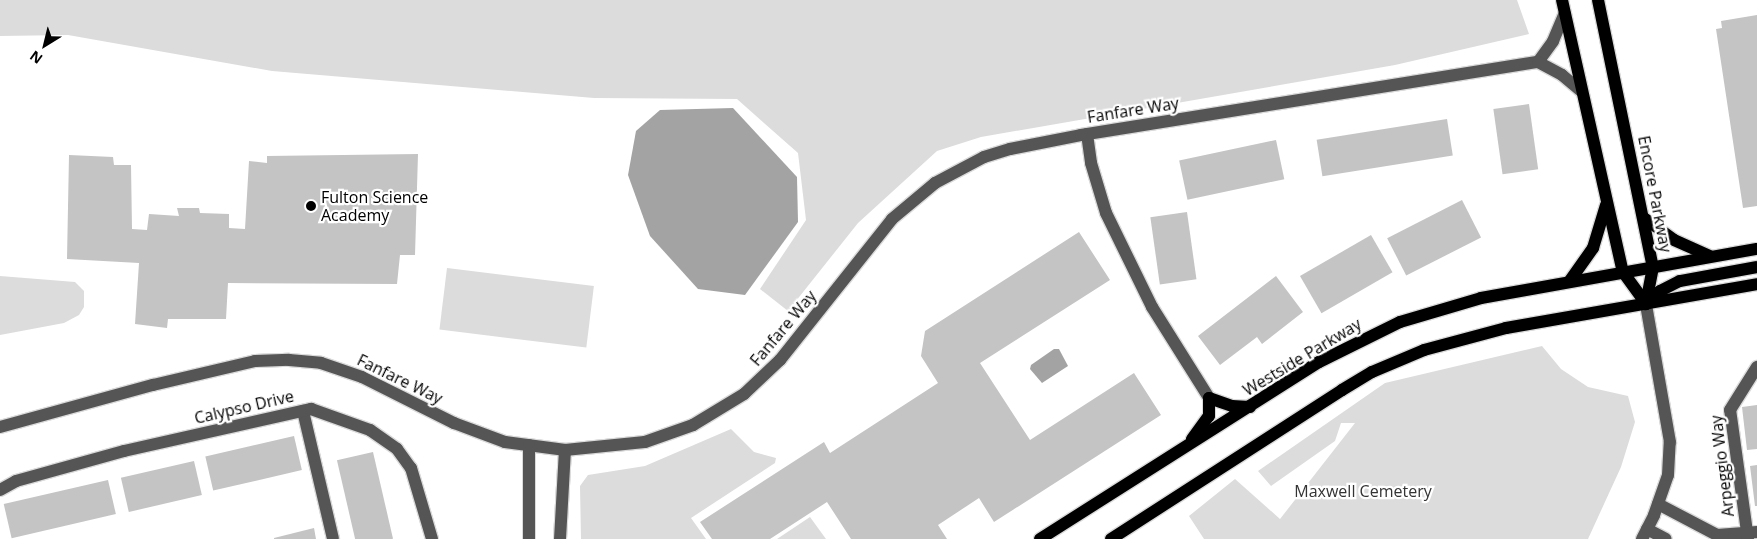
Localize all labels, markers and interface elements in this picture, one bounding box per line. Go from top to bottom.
north arrow [20,20,70,70]
text: N [26,47,46,69]
street label: Fanfare Way [1086,93,1180,127]
street label: Encore Parkway [1634,134,1676,254]
place label: Fulton Science Academy [321,187,428,225]
marker: Fulton Science Academy [305,200,317,212]
street label: Fanfare Way [746,286,820,370]
street label: Westside Parkway [1239,314,1365,400]
street label: Fanfare Way [354,350,446,408]
street label: Calypso Drive [192,386,296,428]
street label: Arpeggio Way [1706,414,1738,518]
park label: Maxwell Cemetery [1294,481,1432,501]

